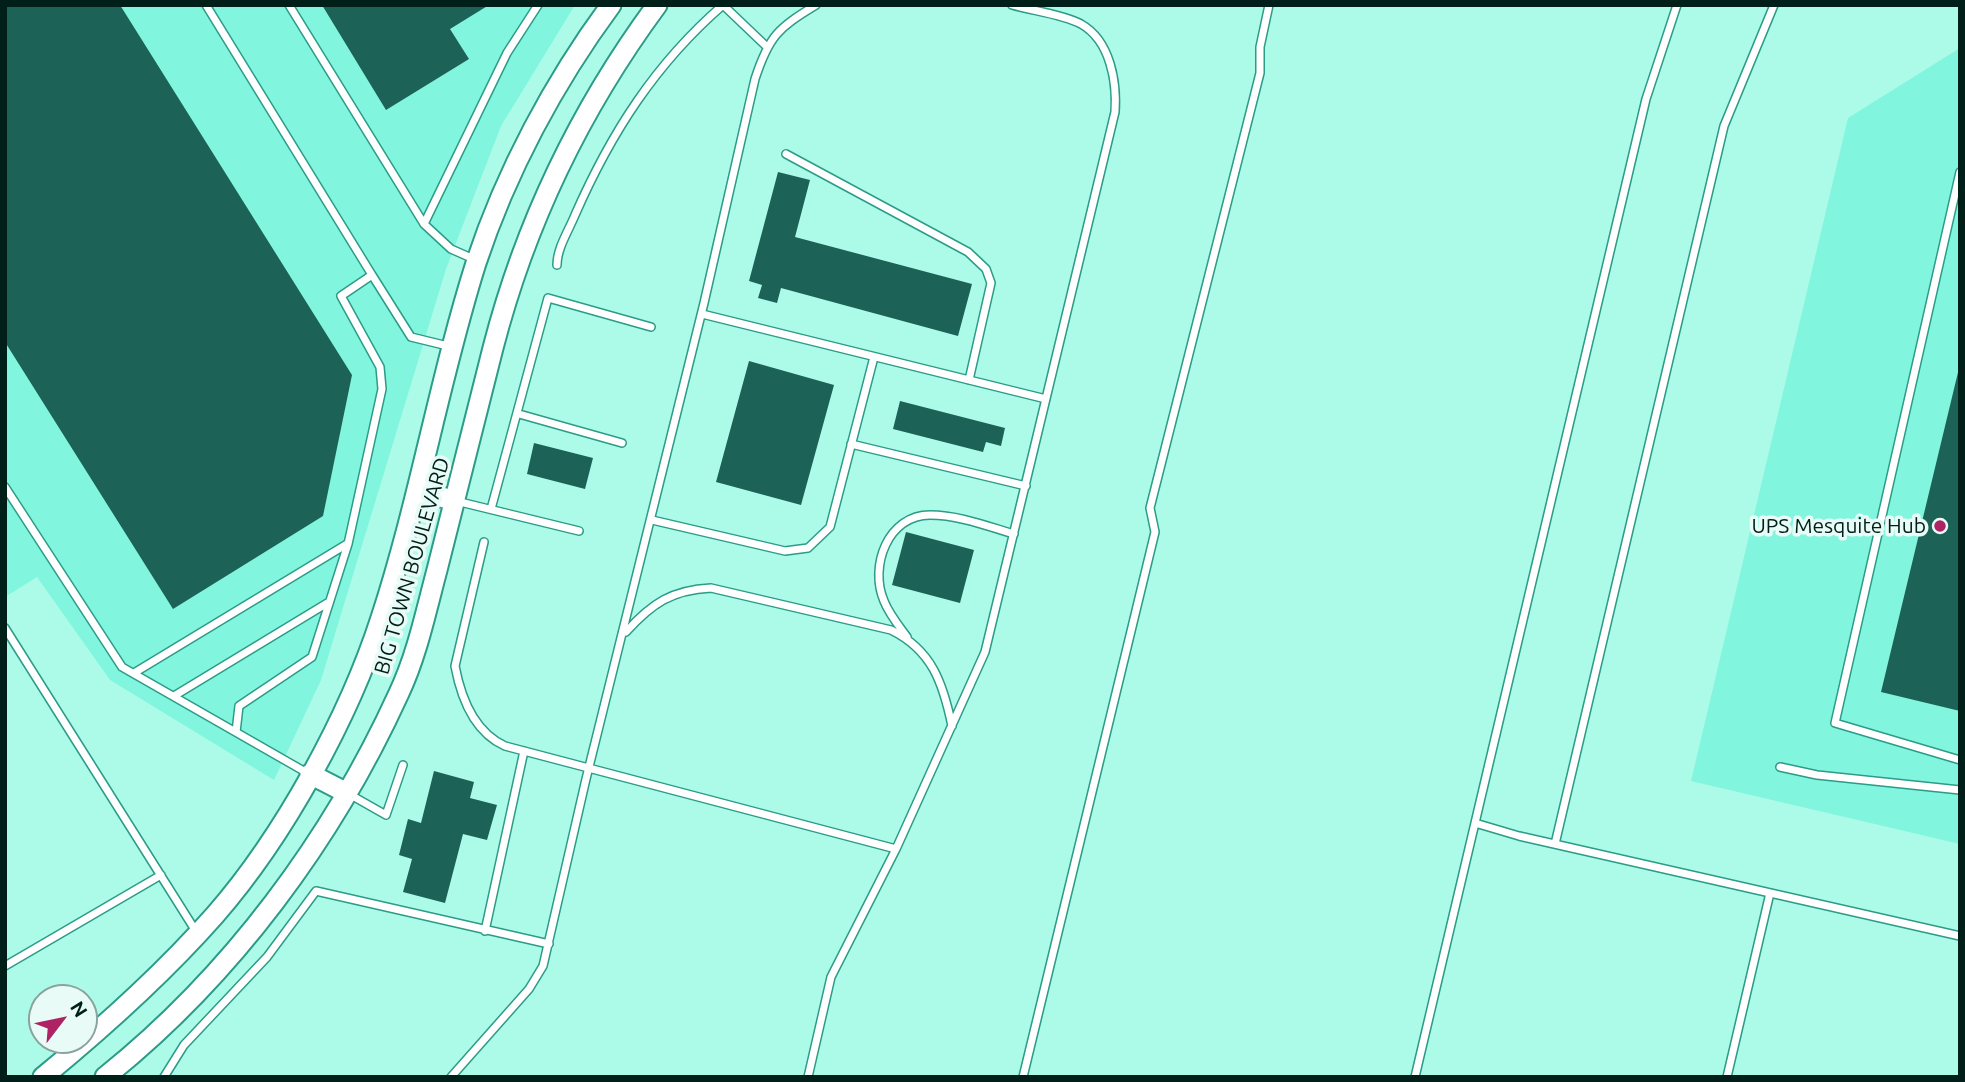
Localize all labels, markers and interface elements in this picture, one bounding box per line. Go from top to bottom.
street label: BIG TOWN BOULEVARD [369,455,455,677]
place label: UPS Mesquite Hub [1751,513,1926,539]
marker: UPS Mesquite Hub [1932,518,1948,534]
north arrow [28,984,98,1054]
text: N [66,997,92,1021]

